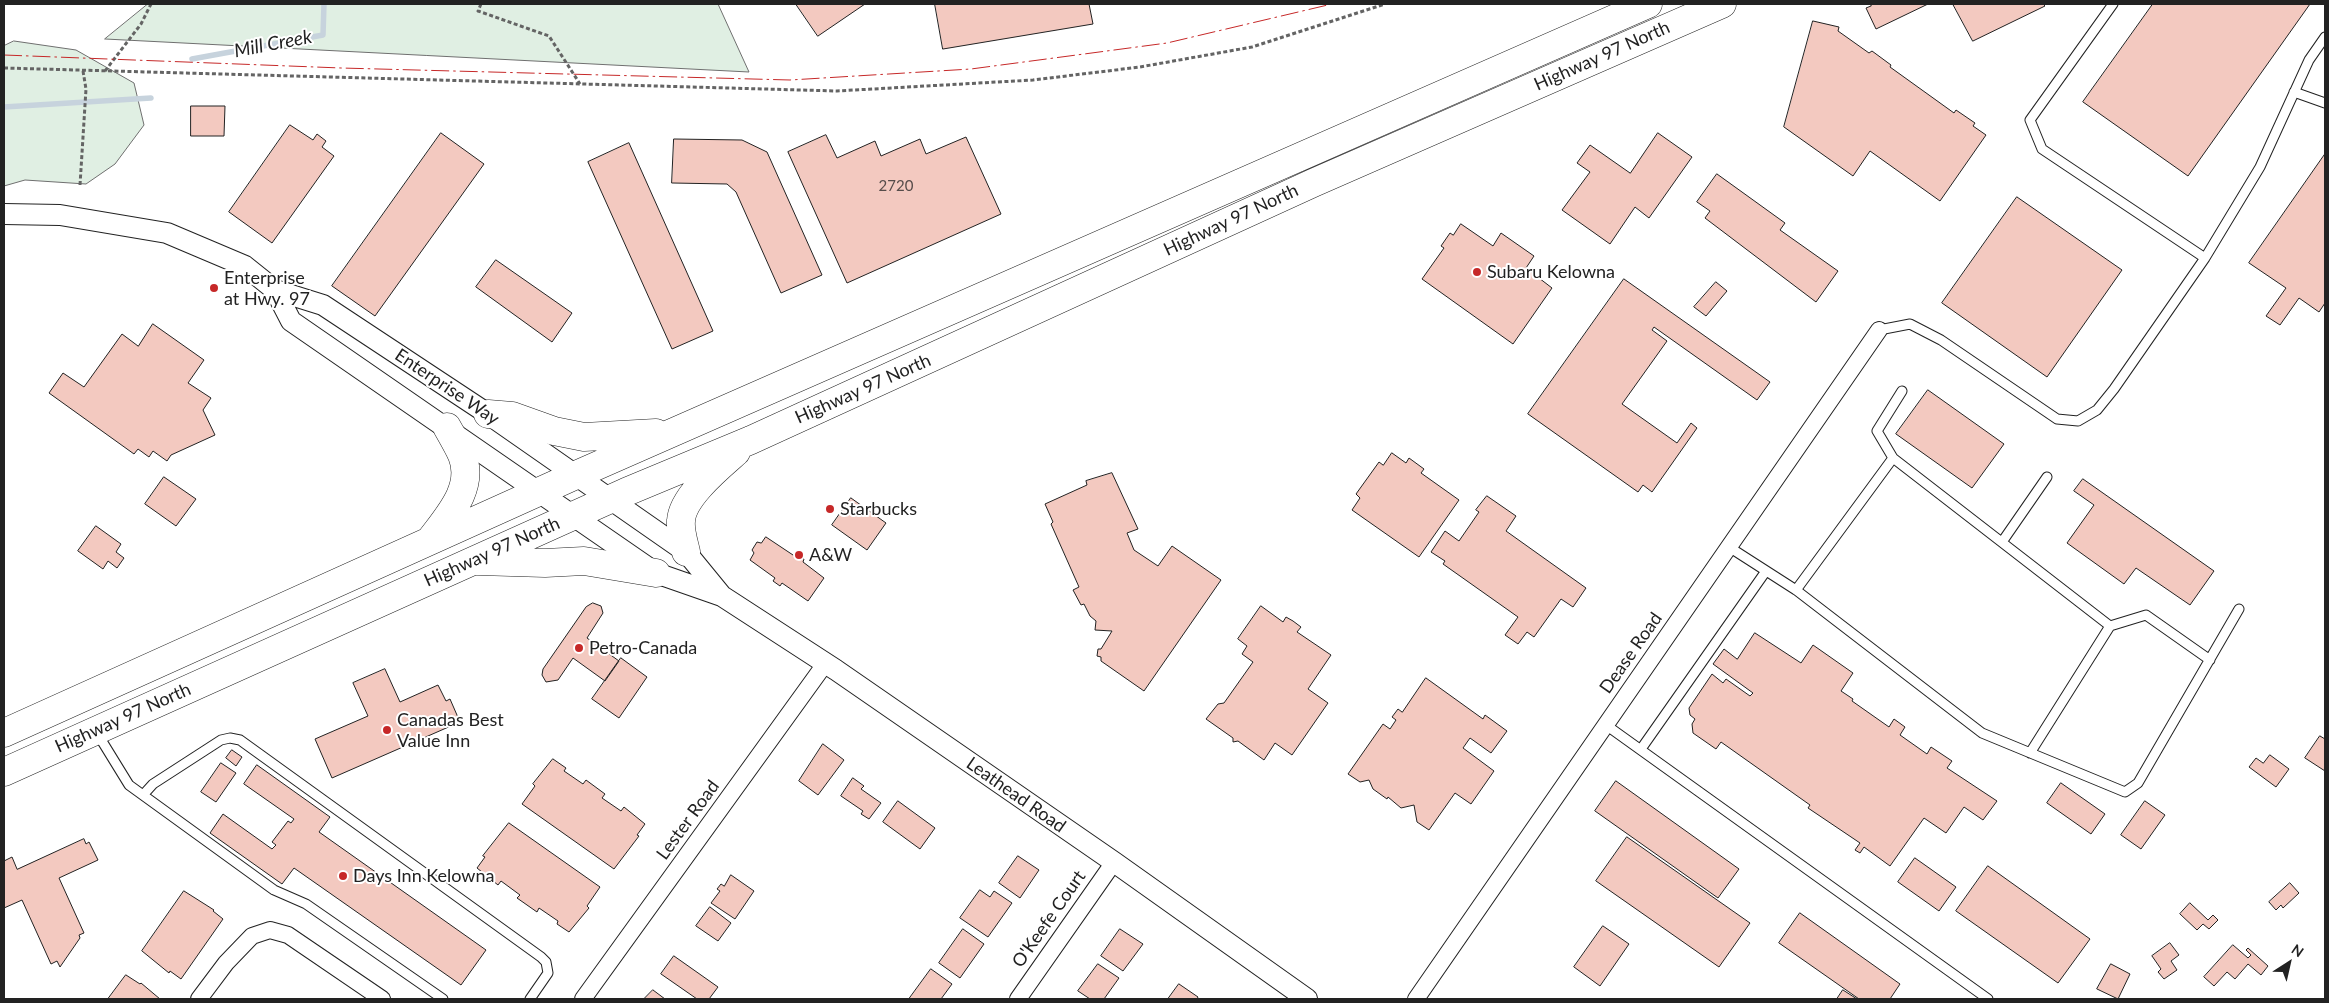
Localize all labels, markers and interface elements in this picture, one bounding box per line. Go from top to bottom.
street label: Highway 97 North [1531,16,1673,96]
water label: Mill Creek [232,25,314,63]
house number: 2720 [879,177,913,195]
street label: Highway 97 North [1160,179,1302,261]
place label: Subaru Kelowna [1487,261,1615,283]
marker: Subaru Kelowna [1471,266,1483,278]
place label: Enterprise at Hwy. 97 [224,267,310,310]
marker: Enterprise at Hwy. 97 [208,282,220,294]
street label: Enterprise Way [391,344,503,430]
street label: Highway 97 North [792,349,934,429]
place label: Starbucks [840,498,917,520]
marker: Starbucks [824,503,836,515]
street label: Highway 97 North [421,512,563,592]
place label: A&W [809,544,852,566]
marker: A&W [793,549,805,561]
street label: Dease Road [1595,608,1667,698]
place label: Petro-Canada [589,637,697,659]
marker: Petro-Canada [573,642,585,654]
street label: Highway 97 North [52,678,194,758]
place label: Canadas Best Value Inn [397,709,504,752]
marker: Canadas Best Value Inn [381,724,393,736]
street label: Leathead Road [962,753,1070,837]
street label: Lester Road [652,776,724,864]
place label: Days Inn Kelowna [353,865,494,887]
street label: O'Keefe Court [1008,866,1090,972]
marker: Days Inn Kelowna [337,870,349,882]
north arrow [2264,938,2314,988]
text: N [2289,940,2307,960]

